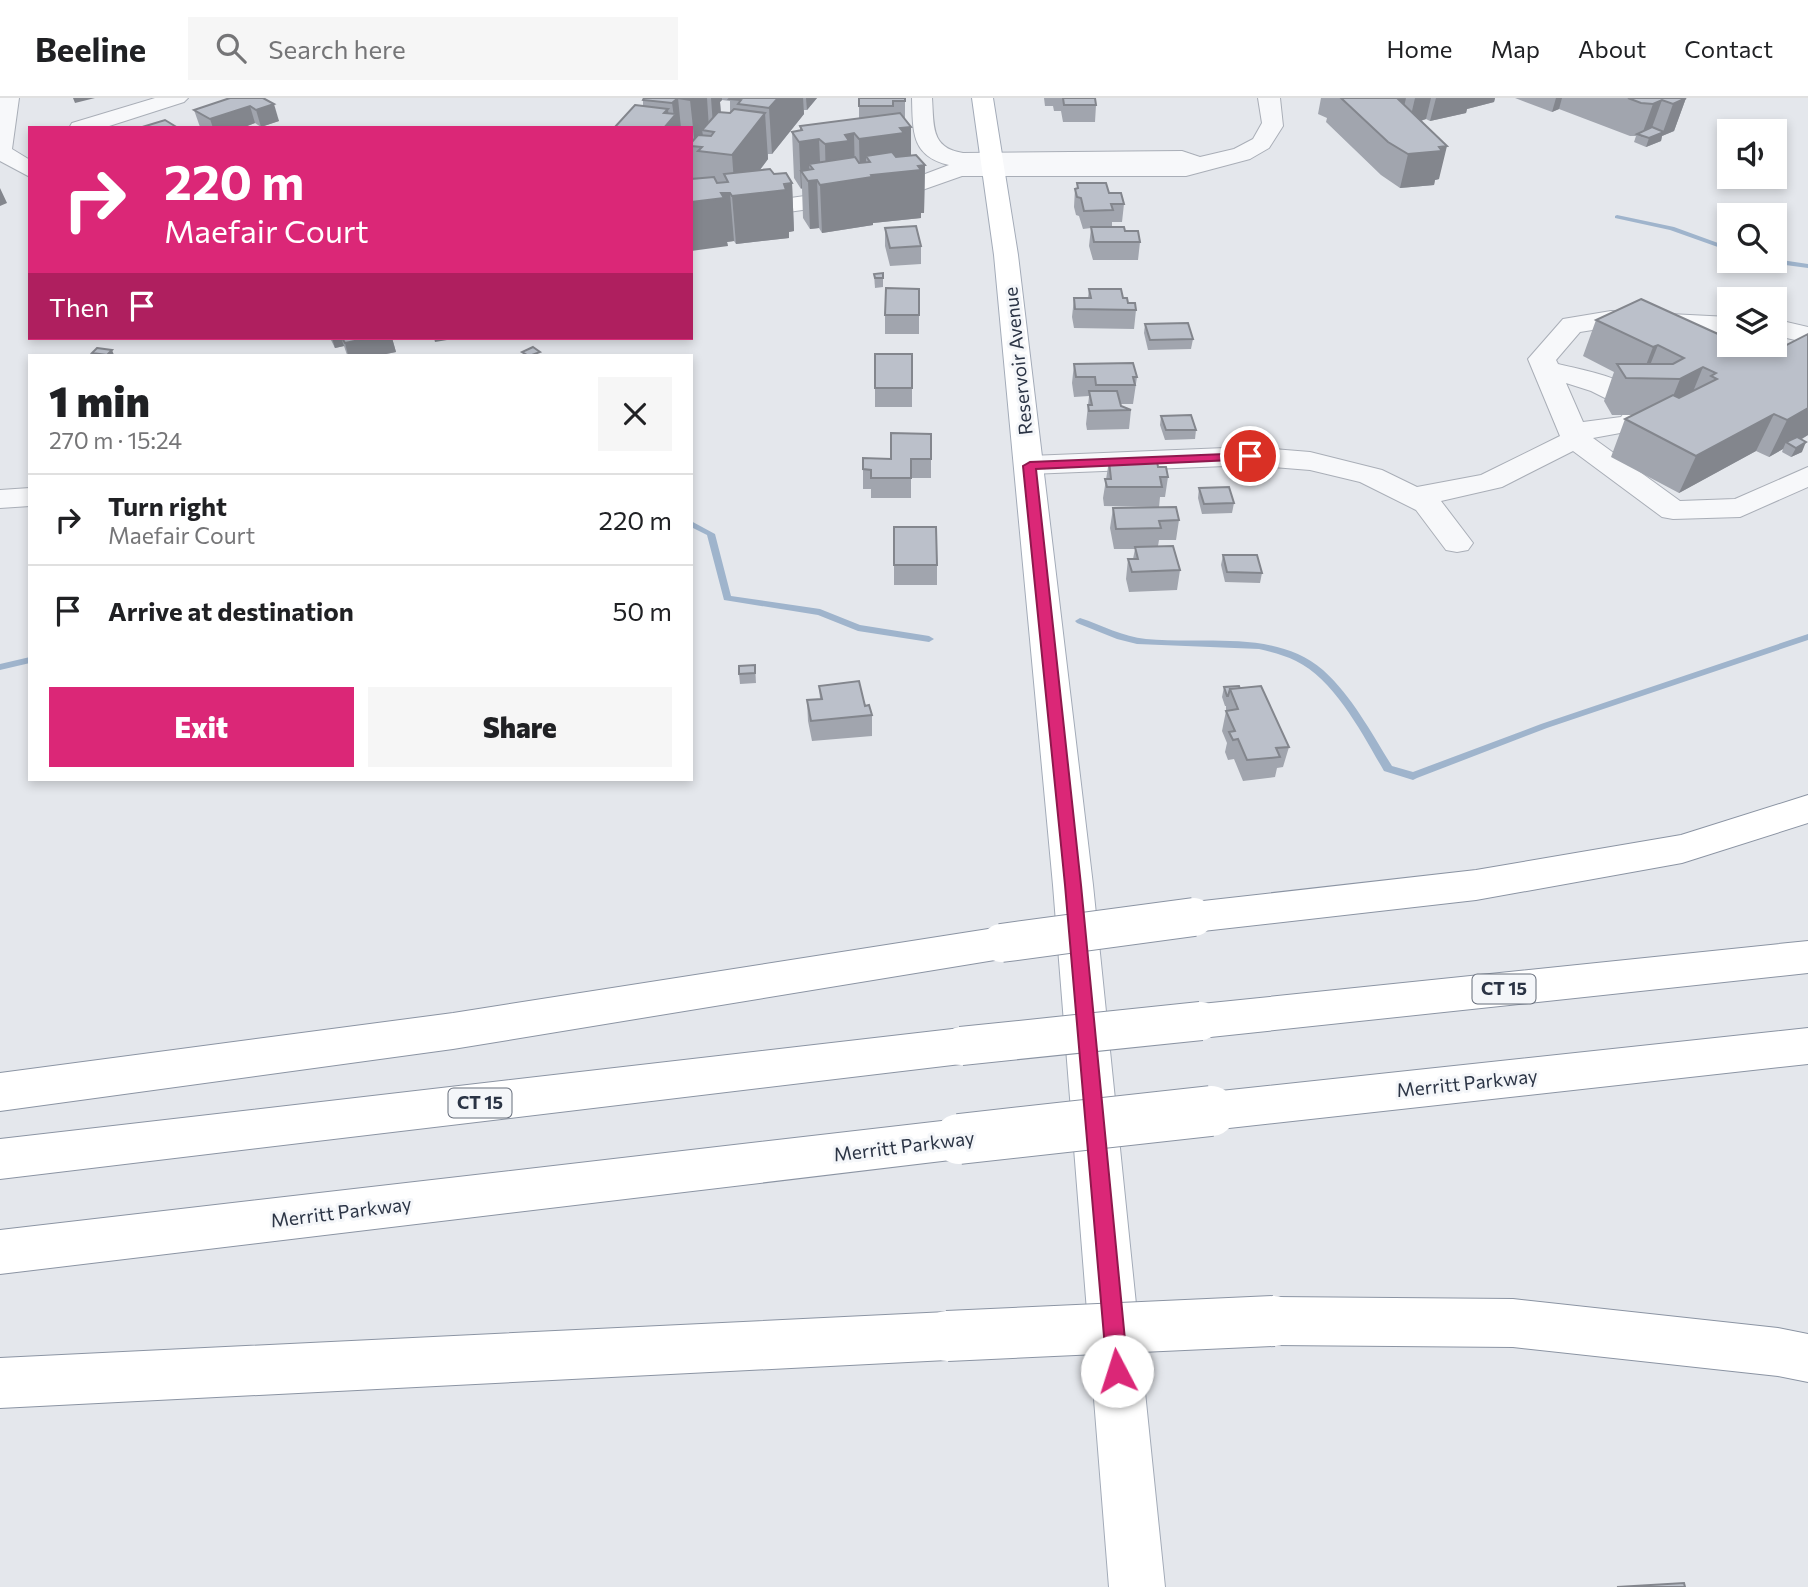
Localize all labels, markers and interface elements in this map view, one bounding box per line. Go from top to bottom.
search box [188,17,678,80]
text: Beeline [35,28,146,69]
icon: search [212,29,250,67]
text: Search here [268,33,406,64]
text: Home [1387,34,1453,63]
text: Map [1491,34,1540,63]
text: About [1578,34,1646,63]
text: Contact [1684,34,1773,63]
map controls [1717,119,1787,357]
button: sound [1717,119,1787,189]
text: 220 m [164,150,304,210]
icon: right [49,154,140,245]
button: search [1717,203,1787,273]
text: Maefair Court [164,210,369,250]
street label: Reservoir Avenue [998,286,1037,436]
icon: arrive [123,287,161,325]
button: layers [1717,287,1787,357]
text: Then [49,291,109,322]
text: 1 min [49,374,150,426]
button: close [598,377,672,451]
text: 270 m · 15:24 [49,426,182,454]
pin [1220,426,1280,486]
icon: arrive [1231,437,1269,475]
text: Turn right [108,490,227,521]
icon: right [49,501,87,539]
text: 220 m [599,504,672,535]
text: Maefair Court [108,521,255,549]
icon: arrive [49,592,87,630]
text: Arrive at destination [108,595,354,626]
text: 50 m [612,595,672,626]
button: Exit [49,687,354,767]
button: Share [368,687,672,767]
road number: CT 15 [1472,974,1536,1004]
street label: Merritt Parkway [1395,1064,1539,1101]
road number: CT 15 [448,1088,512,1118]
street label: Merritt Parkway [832,1125,976,1166]
street label: Merritt Parkway [269,1191,413,1232]
position arrow [1080,1334,1154,1408]

